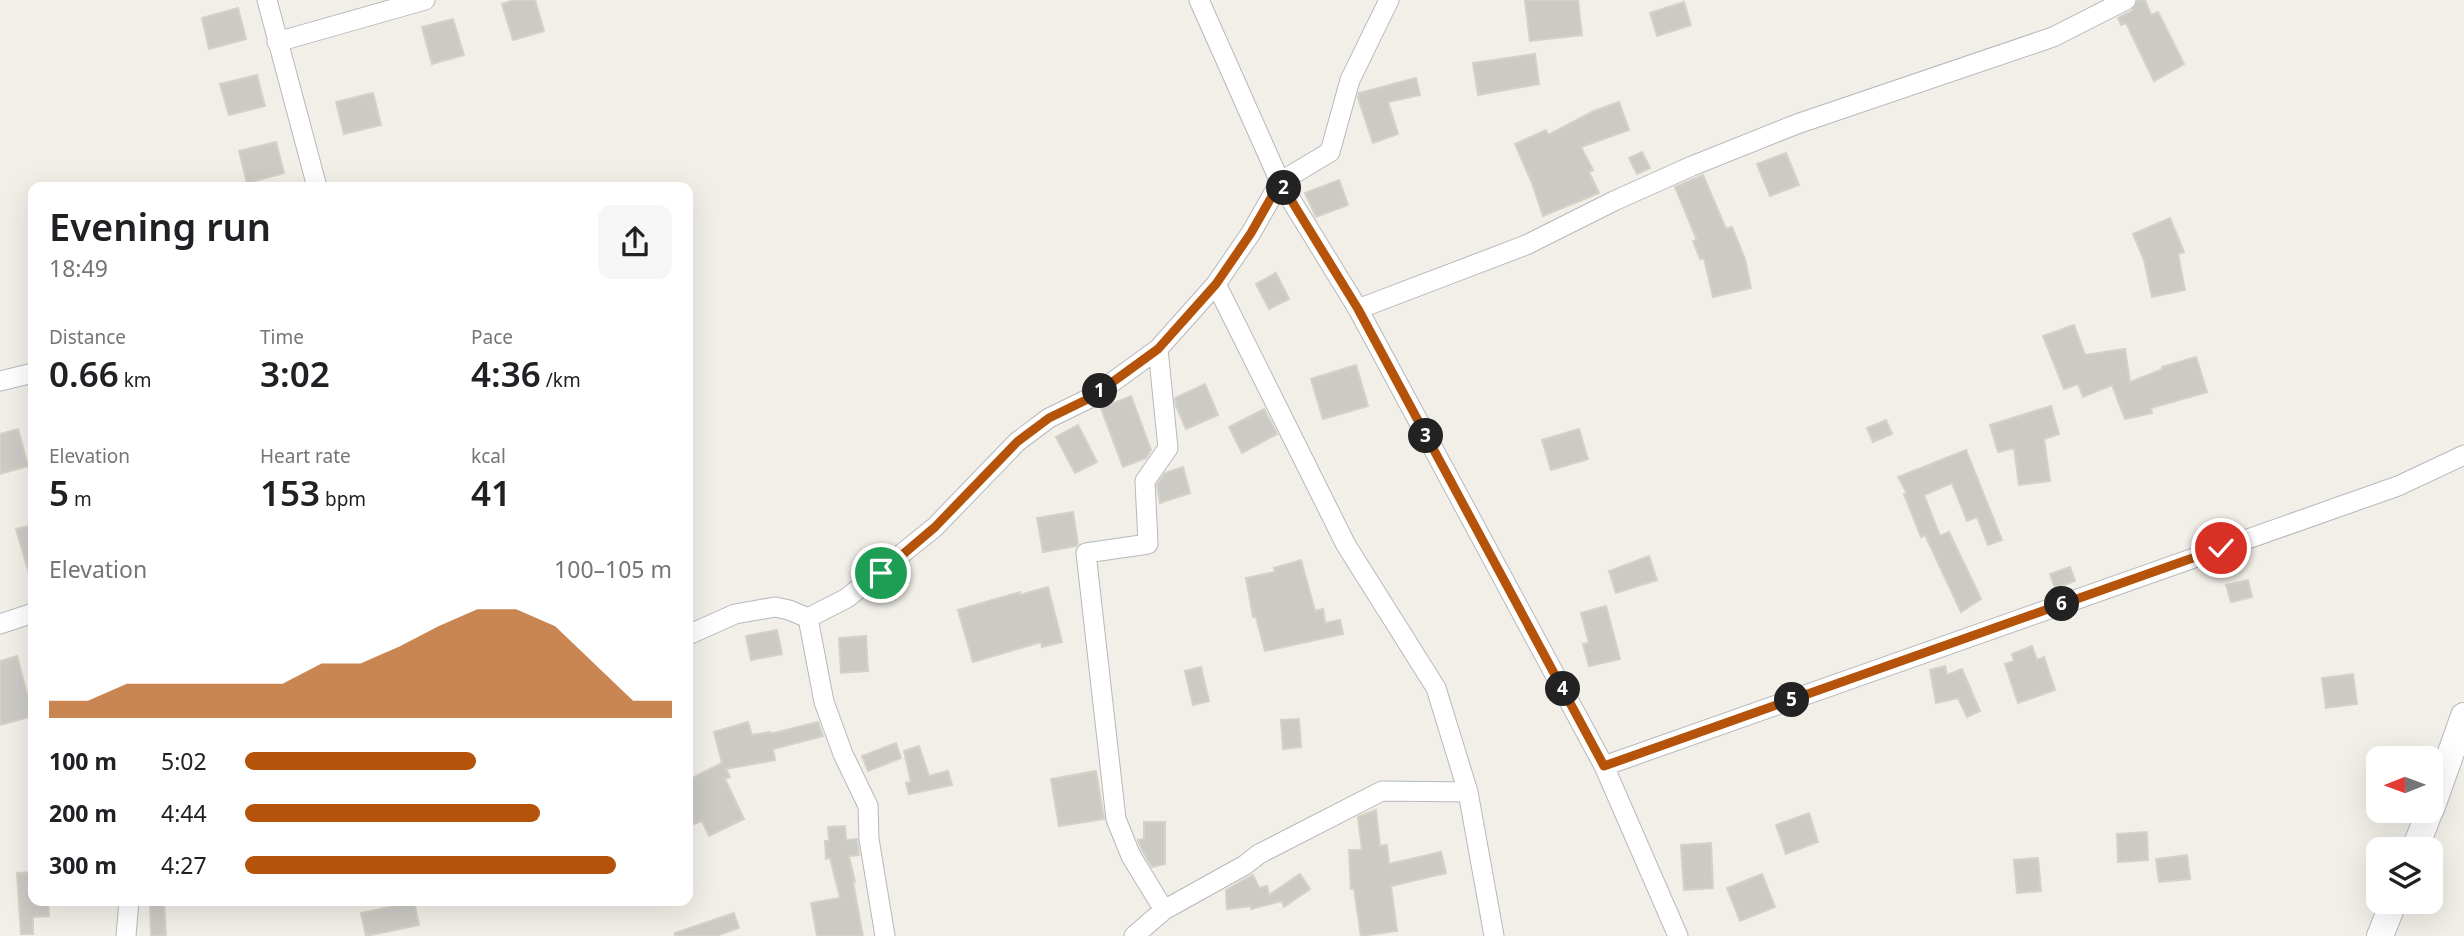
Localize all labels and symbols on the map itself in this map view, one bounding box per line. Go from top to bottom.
pin: 2 [1266,170,1302,206]
pin: 1 [1082,374,1118,408]
pin: 3 [1408,418,1444,453]
pin [2191,518,2251,578]
pin [851,543,911,603]
pin: 6 [2044,586,2080,622]
pin: 4 [1546,672,1580,706]
pin: 5 [1774,682,1810,718]
north arrow [2366,746,2443,822]

